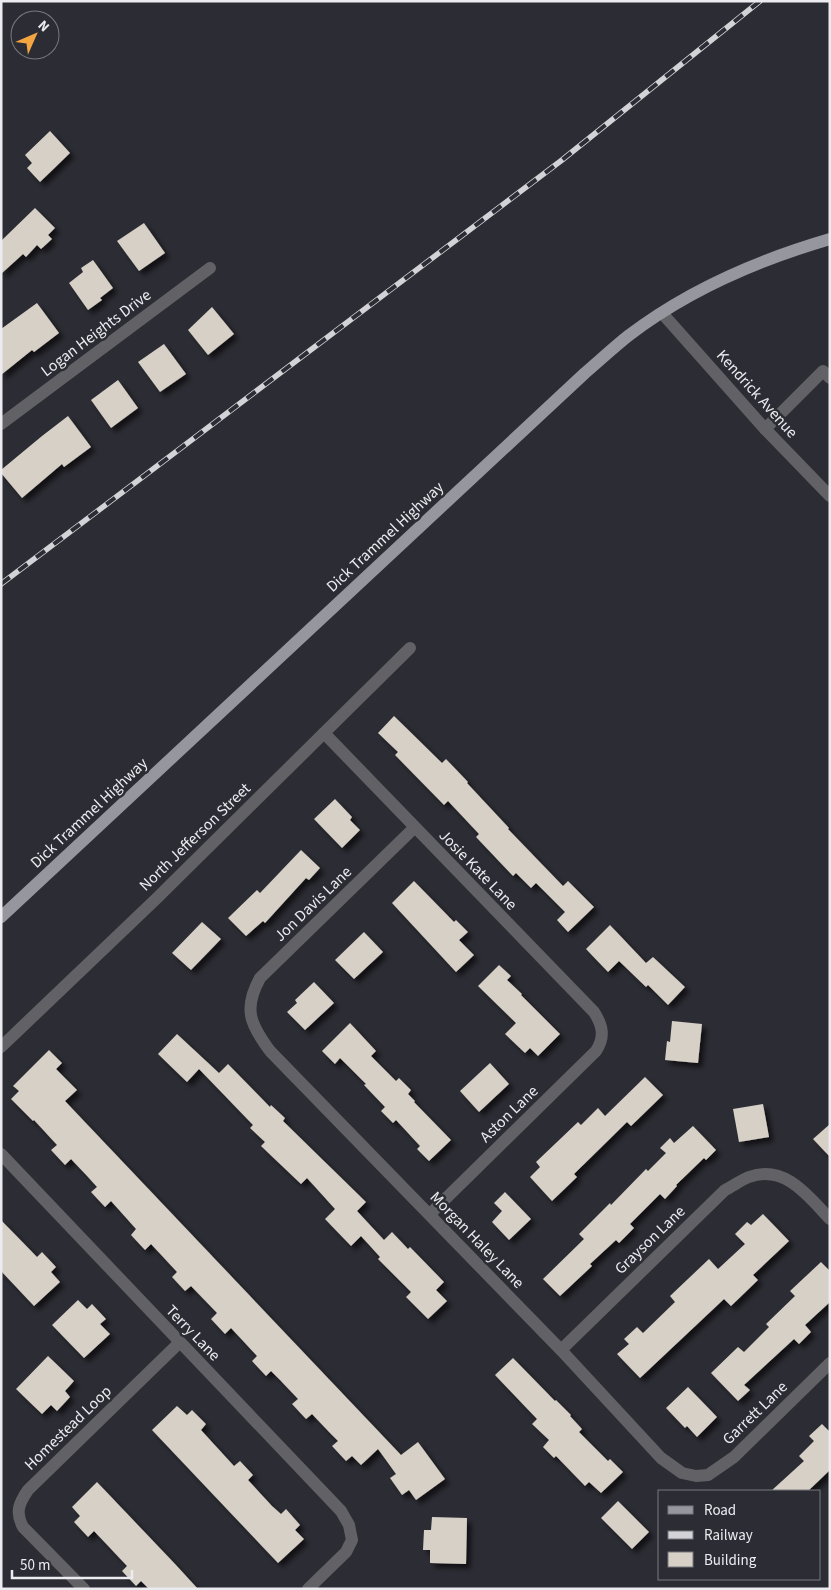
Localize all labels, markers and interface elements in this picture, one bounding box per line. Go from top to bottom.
north arrow [10,10,60,60]
text: N [33,16,54,37]
street label: Logan Heights Drive [36,284,156,382]
street label: Kendrick Avenue [711,345,803,443]
street label: Dick Trammel Highway [322,476,449,597]
street label: Dick Trammel Highway [26,752,153,873]
street label: North Jefferson Street [134,777,256,896]
street label: Josie Kate Lane [434,825,522,915]
street label: Jon Davis Lane [269,861,357,947]
street label: Aston Lane [475,1080,543,1148]
street label: Morgan Haley Lane [425,1187,529,1293]
street label: Grayson Lane [610,1201,690,1279]
street label: Terry Lane [161,1300,225,1366]
street label: Garrett Lane [718,1376,792,1450]
street label: Homestead Loop [20,1381,117,1475]
legend [658,1490,821,1580]
text: Road [704,1500,736,1521]
text: Railway [704,1525,753,1546]
scale bar [12,1548,132,1580]
text: Building [704,1550,757,1571]
text: 50 m [20,1555,50,1576]

